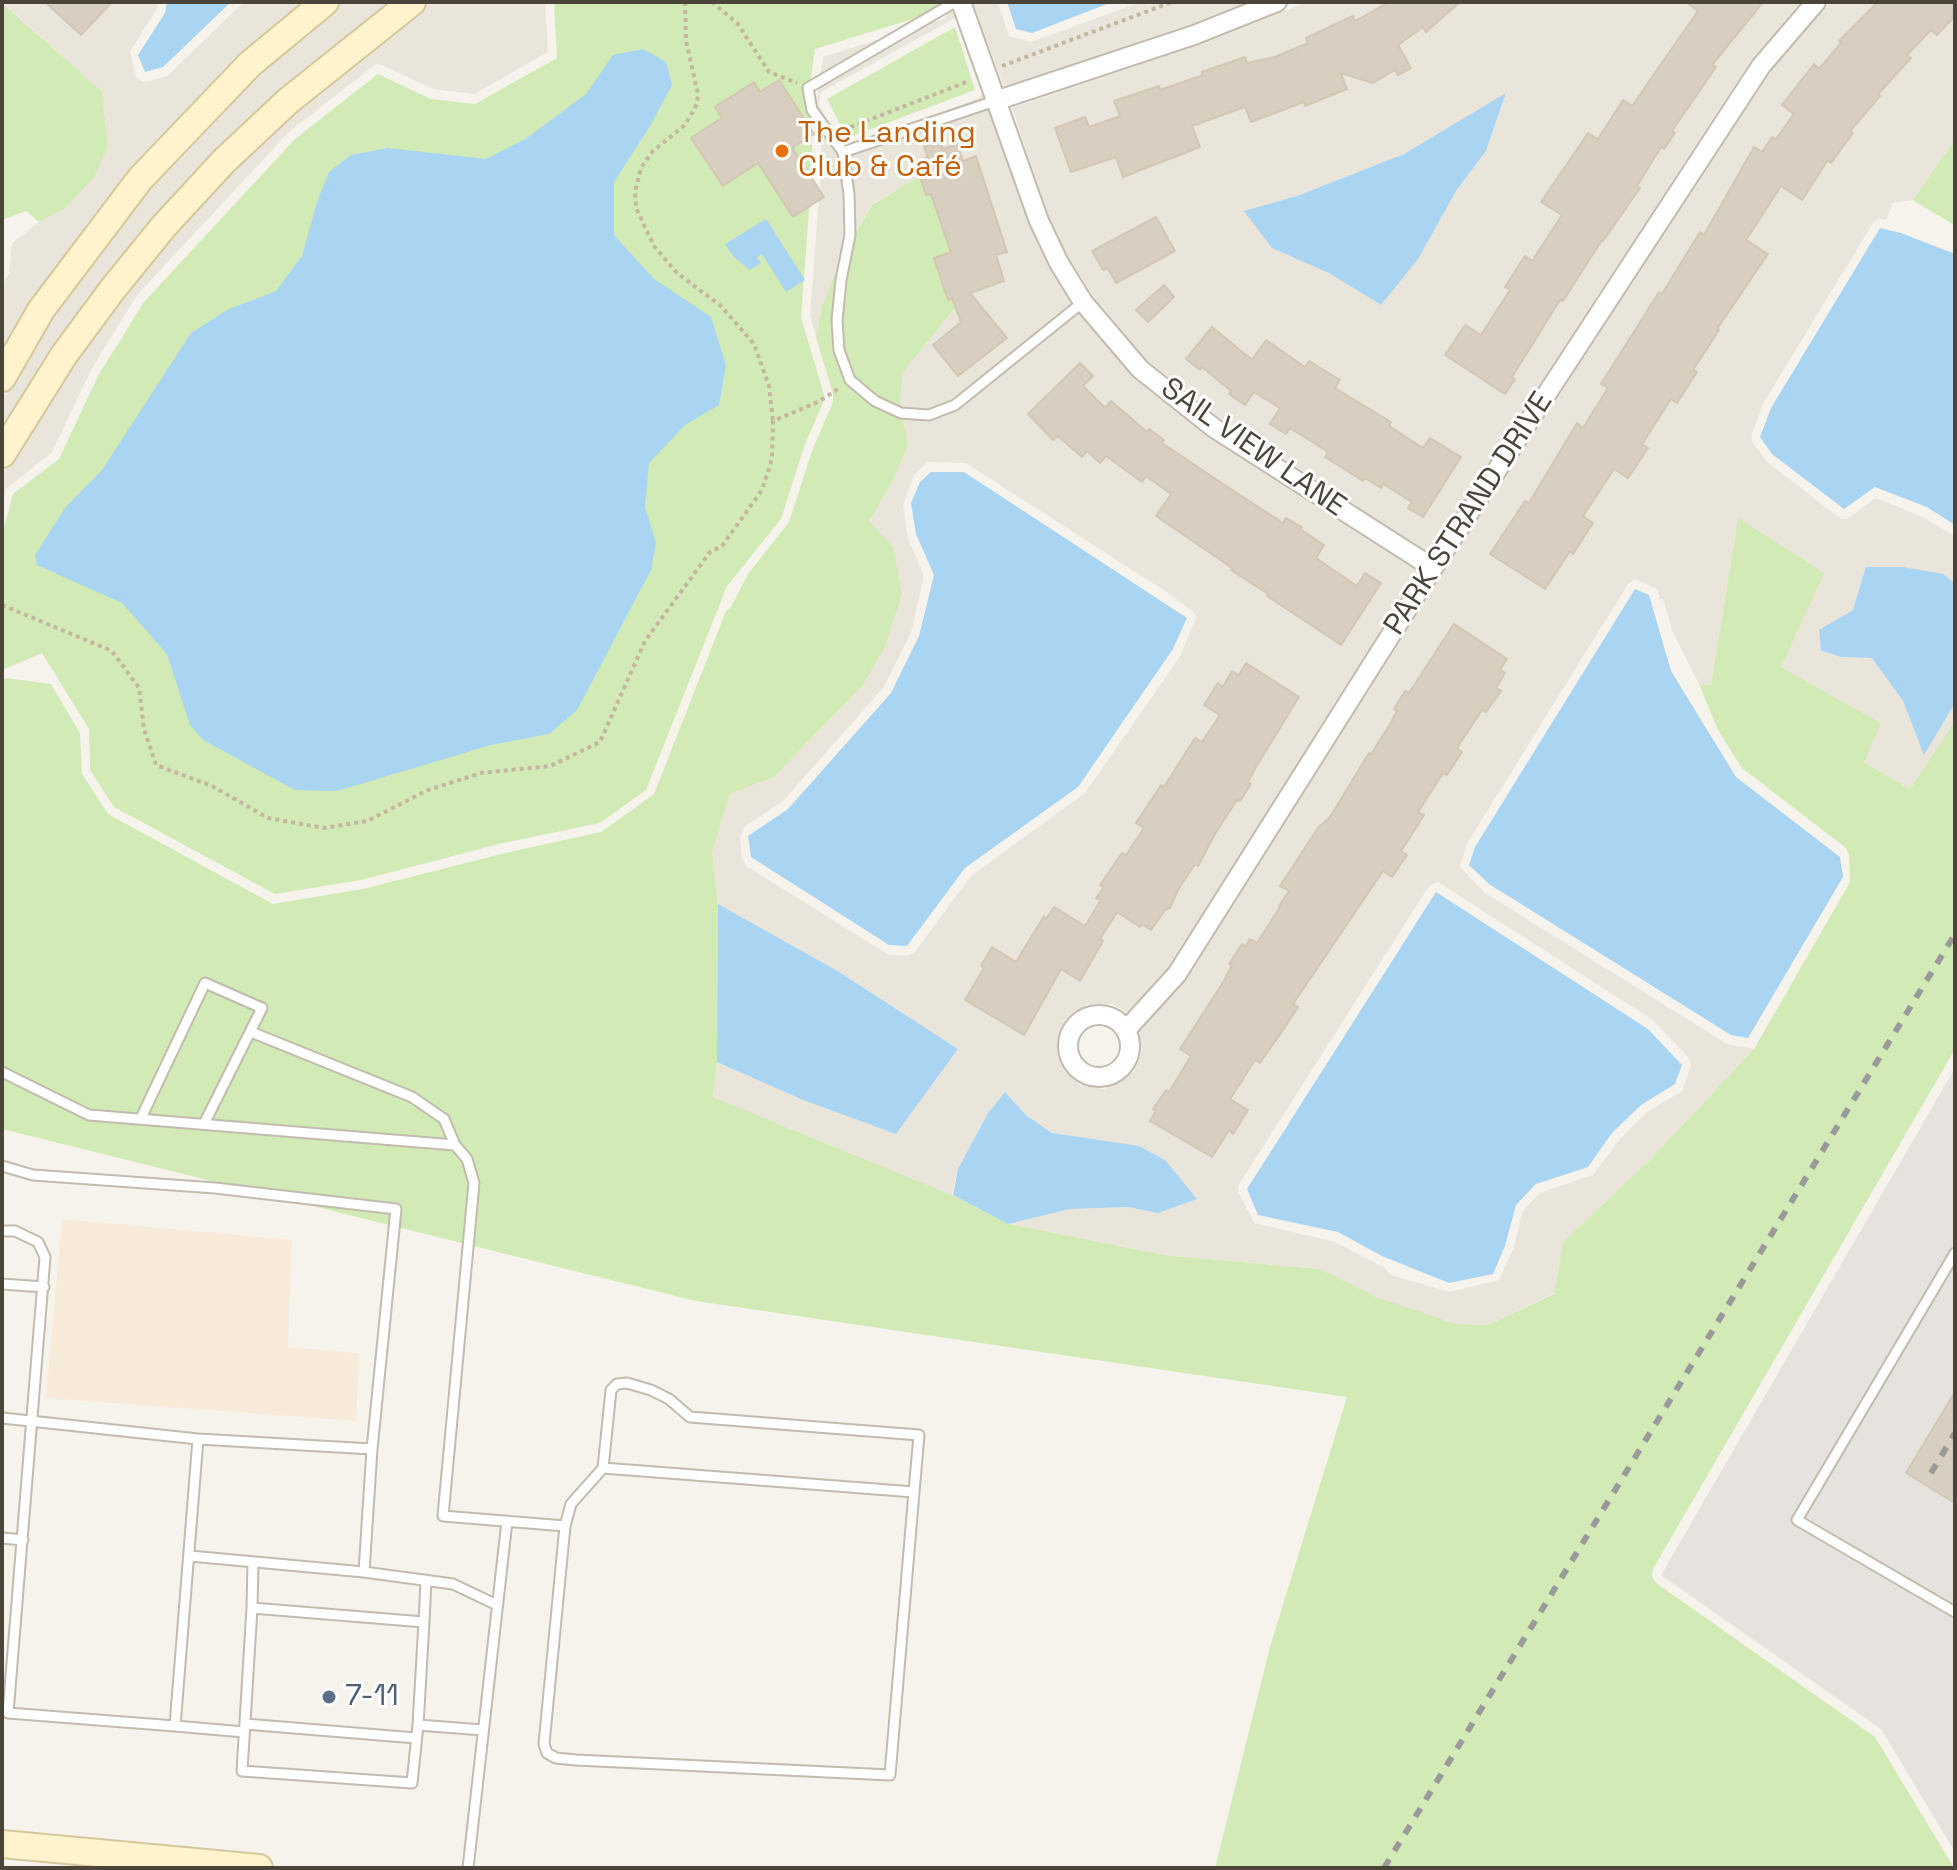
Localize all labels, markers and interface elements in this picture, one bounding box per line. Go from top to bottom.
place label: The Landing Club & Café [798,116,976,186]
marker: The Landing Club & Café [773,142,791,160]
street label: SAIL VIEW LANE [1154,371,1352,525]
street label: PARK STRAND DRIVE [1377,386,1561,642]
place label: 7-11 [345,1679,399,1715]
marker: 7-11 [320,1688,338,1706]

